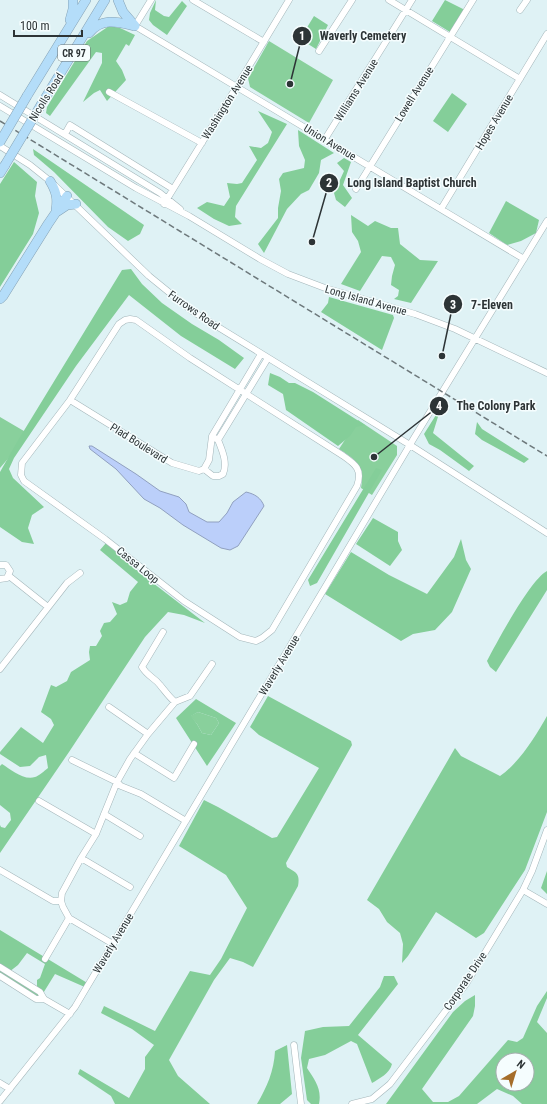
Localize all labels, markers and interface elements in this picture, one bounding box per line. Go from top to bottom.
scale bar [14,12,82,38]
text: 100 m [20,19,50,33]
callout: Waverly Cemetery [292,24,414,48]
text: 1 [299,29,305,43]
text: Waverly Cemetery [320,29,407,43]
road number: CR 97 [58,45,90,61]
street label: Williams Avenue [332,57,381,124]
street label: Washington Avenue [199,63,256,142]
street label: Lowell Avenue [392,64,436,124]
street label: Nicolls Road [26,71,66,124]
street label: Hopes Avenue [473,92,516,152]
street label: Union Avenue [301,122,358,163]
callout: Long Island Baptist Church [319,171,485,195]
text: 2 [326,176,332,190]
text: Long Island Baptist Church [347,176,477,190]
street label: Long Island Avenue [323,283,408,318]
street label: Furrows Road [166,288,222,333]
callout: 7-Eleven [443,292,521,316]
text: 3 [450,298,456,312]
text: 7-Eleven [471,298,513,312]
callout: The Colony Park [429,394,544,418]
text: 4 [436,399,442,413]
text: The Colony Park [457,399,536,413]
street label: Plad Boulevard [108,421,170,466]
street label: Cassa Loop [114,544,162,586]
street label: Waverly Avenue [256,633,302,698]
street label: Waverly Avenue [90,911,136,976]
street label: Corporate Drive [441,950,490,1013]
north arrow [495,1052,535,1092]
text: N [514,1057,528,1072]

